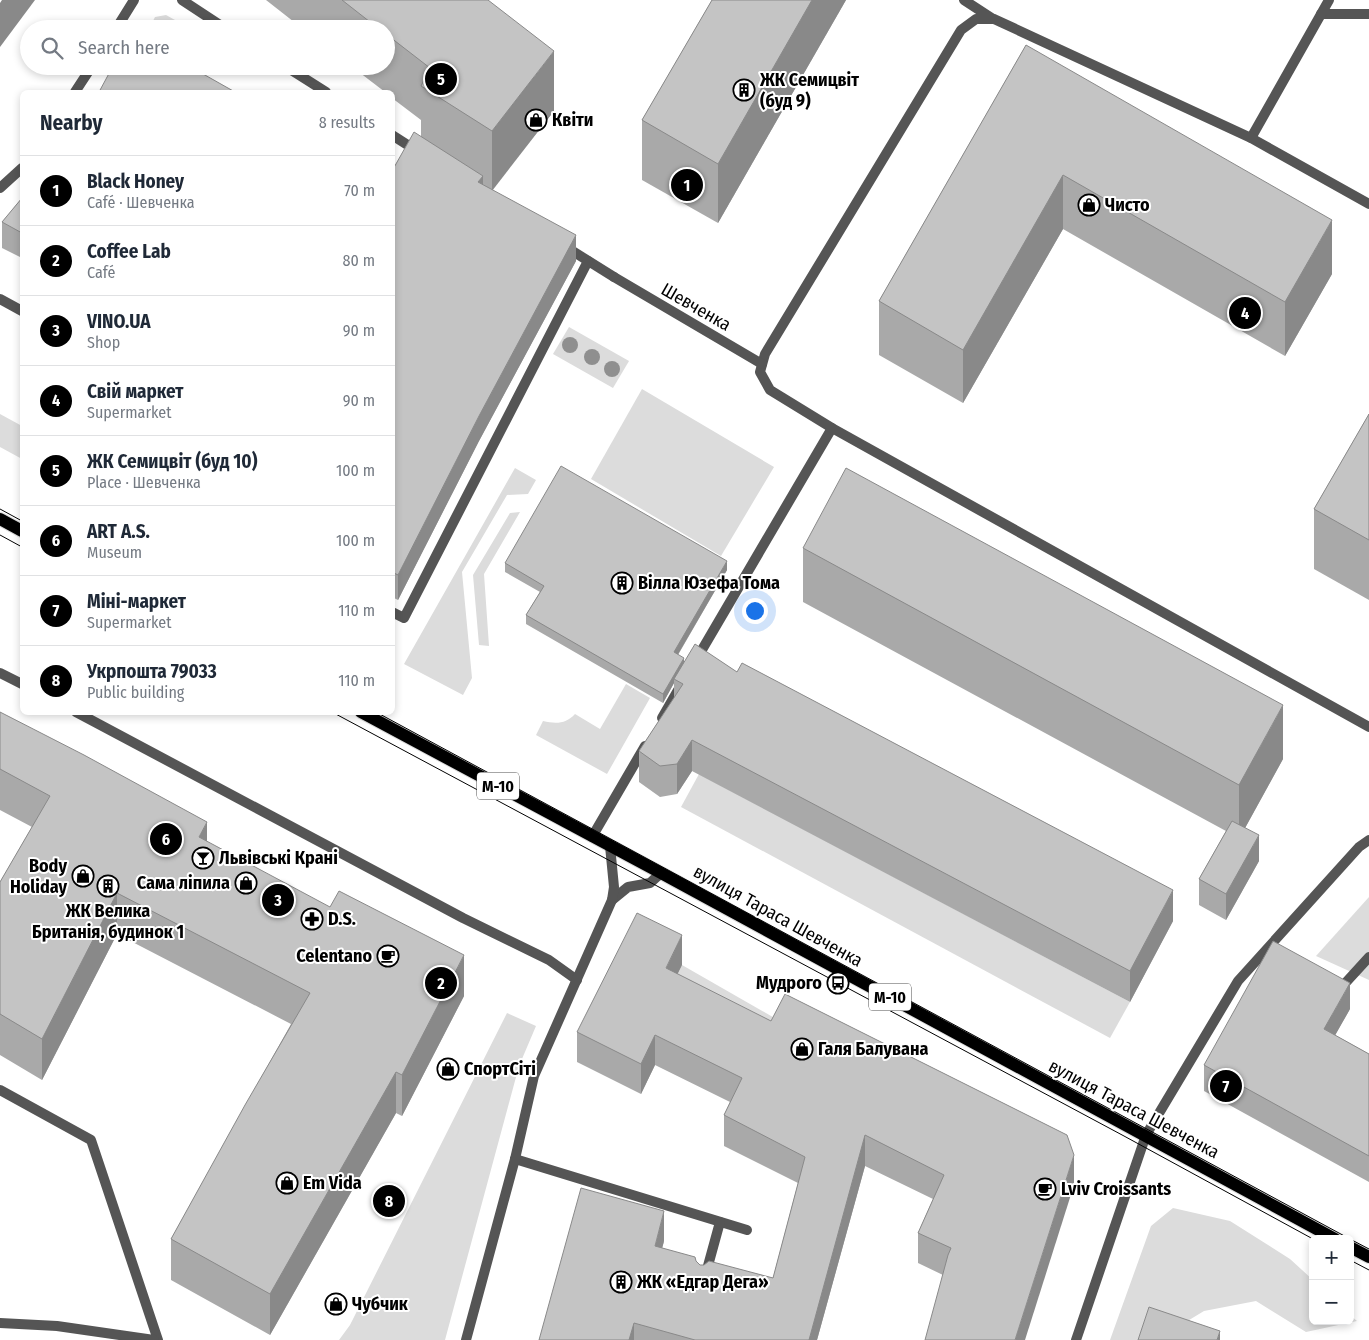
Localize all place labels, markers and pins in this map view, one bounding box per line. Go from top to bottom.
pin: 5 [425,60,457,98]
place label: ЖК Семицвіт (буд 9) [759,69,859,112]
building icon: ЖК Семицвіт (буд 9) [732,78,756,102]
shop icon: Квіти [524,108,548,132]
place label: Квіти [552,109,593,131]
pin: 1 [671,166,703,204]
shop icon: Чисто [1077,193,1101,217]
place label: Чисто [1105,194,1150,216]
pin: 4 [1229,294,1261,332]
building icon: Вілла Юзефа Тома [610,571,634,595]
place label: Вілла Юзефа Тома [638,572,780,594]
pin: 6 [150,820,182,858]
bar icon: Львівські Крані [191,846,215,870]
place label: Львівські Крані [219,847,338,869]
place label: Body Holiday [10,855,67,898]
shop icon: Body Holiday [71,864,95,888]
shop icon: Сама ліпила [234,871,258,895]
place label: Сама ліпила [137,872,230,894]
building icon: ЖК Велика Британія, будинок 1 [96,874,120,898]
pin: 3 [262,881,294,919]
place label: ЖК Велика Британія, будинок 1 [32,900,184,943]
pharmacy icon: D.S. [300,907,324,931]
place label: D.S. [328,908,356,930]
cafe icon: Celentano [376,944,400,968]
place label: Celentano [296,945,372,967]
pin: 2 [425,964,457,1002]
bus stop icon: Мудрого [826,971,850,995]
place label: Мудрого [756,972,822,994]
shop icon: Галя Балувана [790,1037,814,1061]
place label: Галя Балувана [818,1038,929,1060]
shop icon: СпортСіті [436,1057,460,1081]
place label: СпортСіті [464,1058,536,1080]
pin: 7 [1210,1067,1242,1105]
shop icon: Em Vida [275,1171,299,1195]
place label: Em Vida [303,1172,362,1194]
cafe icon: Lviv Croissants [1033,1177,1057,1201]
place label: Lviv Croissants [1061,1178,1171,1200]
pin: 8 [373,1182,405,1220]
building icon: ЖК «Едгар Дега» [609,1270,633,1294]
place label: ЖК «Едгар Дега» [636,1271,769,1293]
shop icon: Чубчик [324,1292,348,1316]
place label: Чубчик [352,1293,409,1315]

